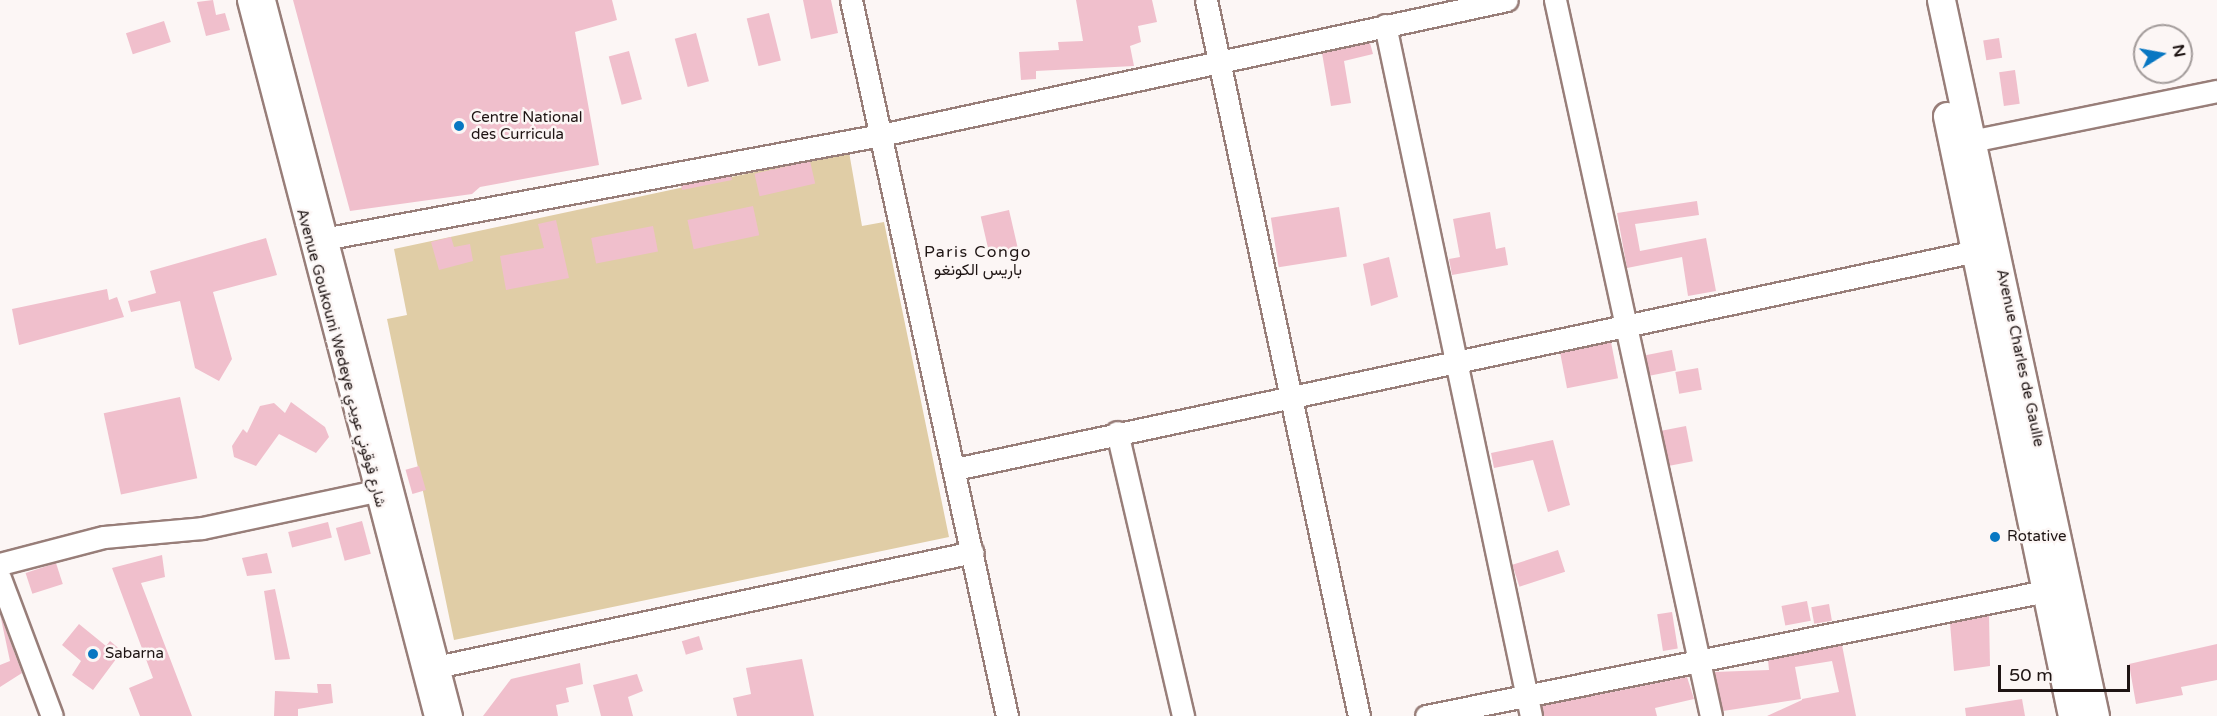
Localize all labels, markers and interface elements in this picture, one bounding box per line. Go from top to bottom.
north arrow [2133,24,2193,84]
text: N [2168,43,2190,59]
place label: Centre National des Curricula [471,108,582,143]
marker: Centre National des Curricula [452,119,466,133]
street label: Avenue Goukouni Wedeye شارع قوقوني عويدي [292,207,390,509]
district label: Paris Congo باريس الكونغو [924,242,1032,280]
street label: Avenue Charles de Gaulle [1992,267,2048,449]
place label: Rotative [2007,528,2067,546]
marker: Rotative [1988,530,2002,544]
place label: Sabarna [105,645,164,663]
marker: Sabarna [86,647,100,661]
scale bar [2001,653,2133,691]
text: 50 m [2009,664,2053,686]

